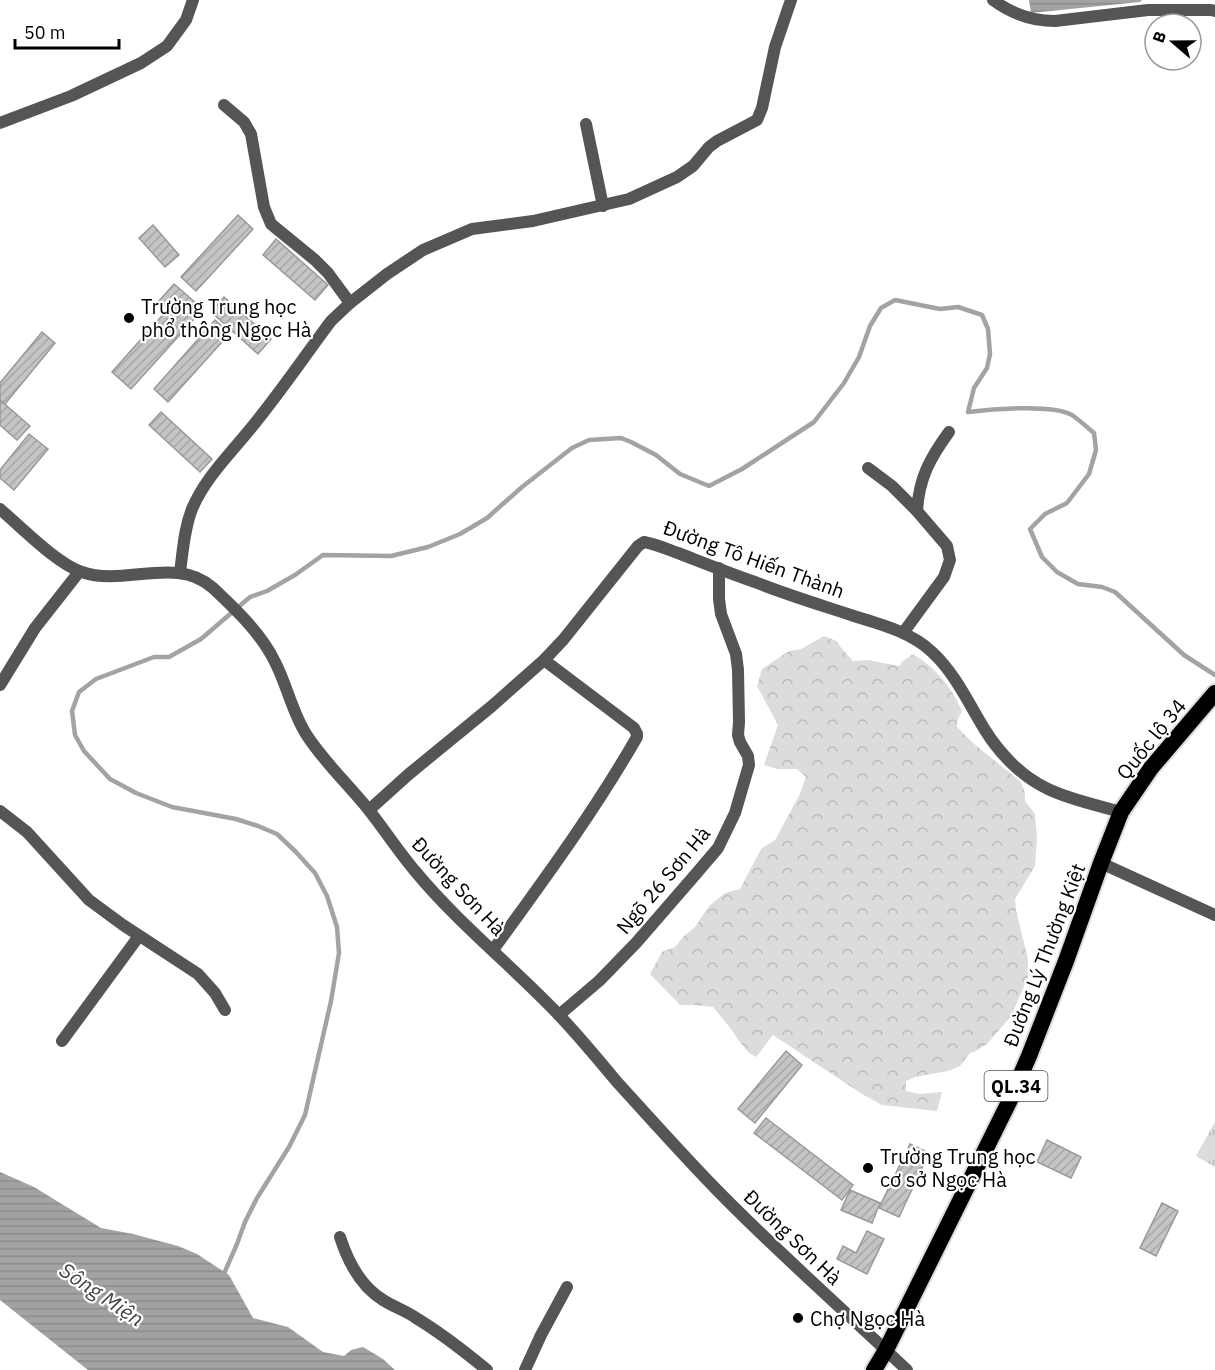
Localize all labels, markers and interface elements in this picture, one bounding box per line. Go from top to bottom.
scale bar [15,12,118,50]
north arrow [1143,12,1203,72]
text: 50 m [24,21,66,44]
text: B [1148,28,1170,45]
place label: Trường Trung học phổ thông Ngọc Hà [141,293,312,343]
marker: Trường Trung học phổ thông Ngọc Hà [122,311,136,325]
street label: Đường Tô Hiến Thành [660,514,848,604]
street label: Quốc lộ 34 [1110,693,1192,785]
street label: Ngõ 26 Sơn Hà [610,820,716,940]
street label: Đường Sơn Hà [406,831,512,942]
street label: Đường Lý Thường Kiệt [997,859,1091,1051]
road number: QL.34 [984,1071,1048,1101]
place label: Trường Trung học cơ sở Ngọc Hà [880,1143,1036,1193]
marker: Trường Trung học cơ sở Ngọc Hà [861,1161,875,1175]
street label: Đường Sơn Hà [738,1183,848,1291]
water label: Sông Miện [54,1256,150,1332]
place label: Chợ Ngọc Hà [810,1305,925,1332]
marker: Chợ Ngọc Hà [791,1311,805,1325]

